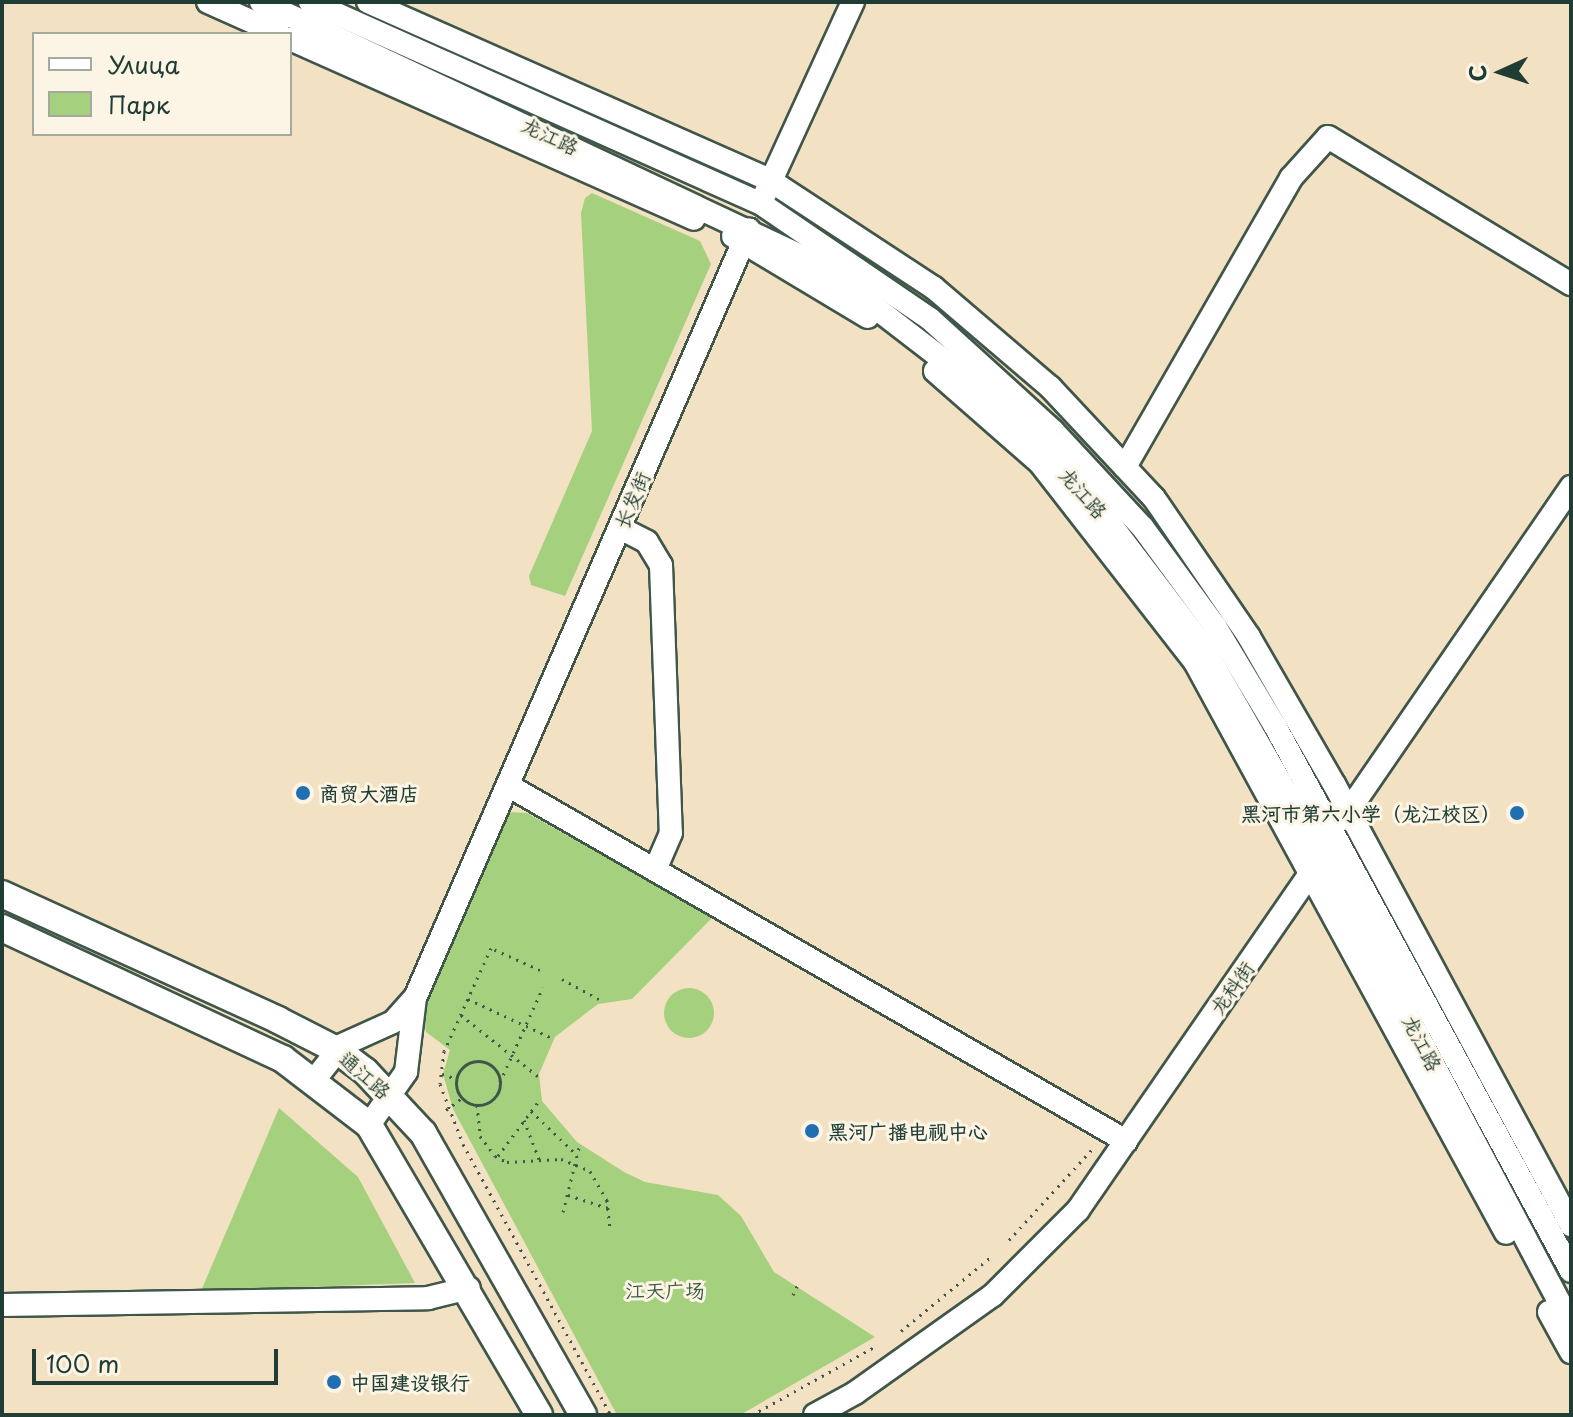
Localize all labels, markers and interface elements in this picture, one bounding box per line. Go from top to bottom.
legend [32,32,292,136]
north arrow [1461,32,1541,112]
text: Улица [108,46,180,82]
text: С [1460,64,1493,82]
text: Парк [108,86,170,122]
street label: 龙江路 [518,112,582,160]
street label: 龙江路 [1054,463,1112,523]
street label: 长发街 [609,468,655,532]
place label: 商贸大酒店 [319,781,419,805]
marker: 商贸大酒店 [294,784,312,802]
place label: 黑河市第六小学（龙江校区） [1241,801,1501,825]
marker: 黑河市第六小学（龙江校区） [1508,804,1526,822]
street label: 龙科街 [1205,957,1259,1019]
street label: 龙江路 [1397,1011,1447,1075]
street label: 通江路 [334,1046,396,1104]
place label: 黑河广播电视中心 [828,1119,988,1143]
marker: 黑河广播电视中心 [803,1122,821,1140]
park label: 江天广场 [625,1278,705,1302]
scale bar [36,1333,282,1383]
text: 100 m [46,1345,119,1381]
place label: 中国建设银行 [350,1370,470,1394]
marker: 中国建设银行 [325,1373,343,1391]

